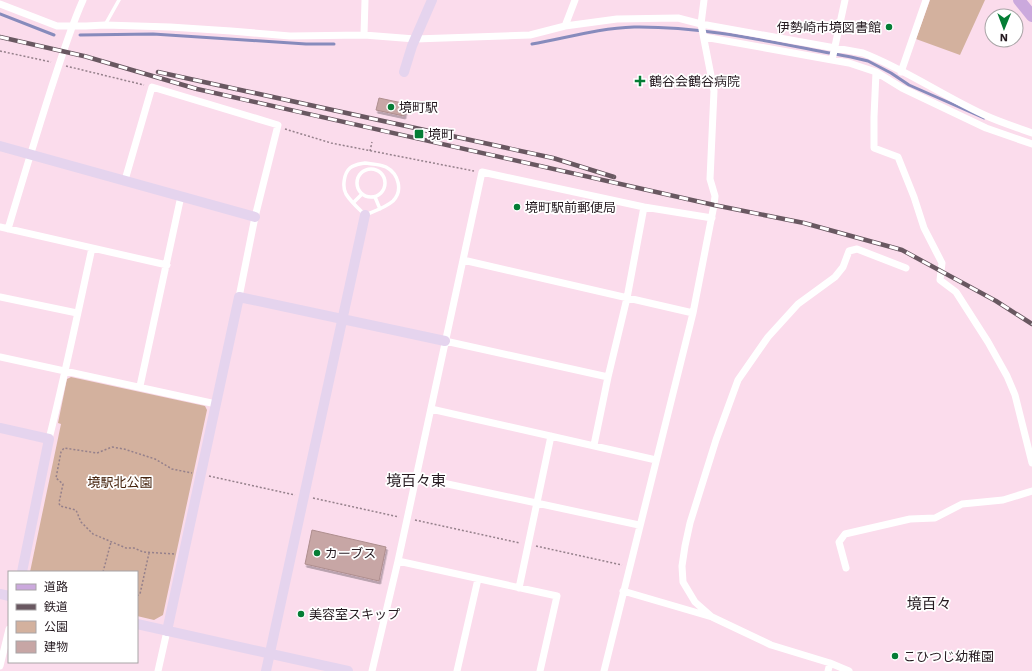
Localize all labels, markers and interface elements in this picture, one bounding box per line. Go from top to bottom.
north arrow [984,8,1024,48]
place label: 伊勢崎市境図書館 [777,20,881,35]
marker: 伊勢崎市境図書館 [884,22,894,32]
text: N [1000,31,1008,44]
place label: 鶴谷会鶴谷病院 [649,74,740,89]
marker: 鶴谷会鶴谷病院 [634,75,646,87]
place label: 境町駅 [399,100,438,115]
marker: 境町駅 [386,102,396,112]
place label: 境町 [428,127,454,142]
marker: 境町 [413,128,425,140]
place label: 境町駅前郵便局 [525,200,616,215]
marker: 境町駅前郵便局 [512,202,522,212]
district label: 境百々東 [386,472,446,490]
park label: 境駅北公園 [87,475,153,490]
place label: カーブス [325,546,376,561]
marker: カーブス [312,548,322,558]
legend [8,571,138,663]
text: 道路 [44,580,68,594]
district label: 境百々 [906,595,952,613]
text: 鉄道 [44,600,68,614]
place label: 美容室スキップ [309,607,400,622]
marker: 美容室スキップ [296,609,306,619]
text: 公園 [44,620,68,634]
text: 建物 [44,640,68,654]
place label: こひつじ幼稚園 [903,649,994,664]
marker: こひつじ幼稚園 [890,651,900,661]

